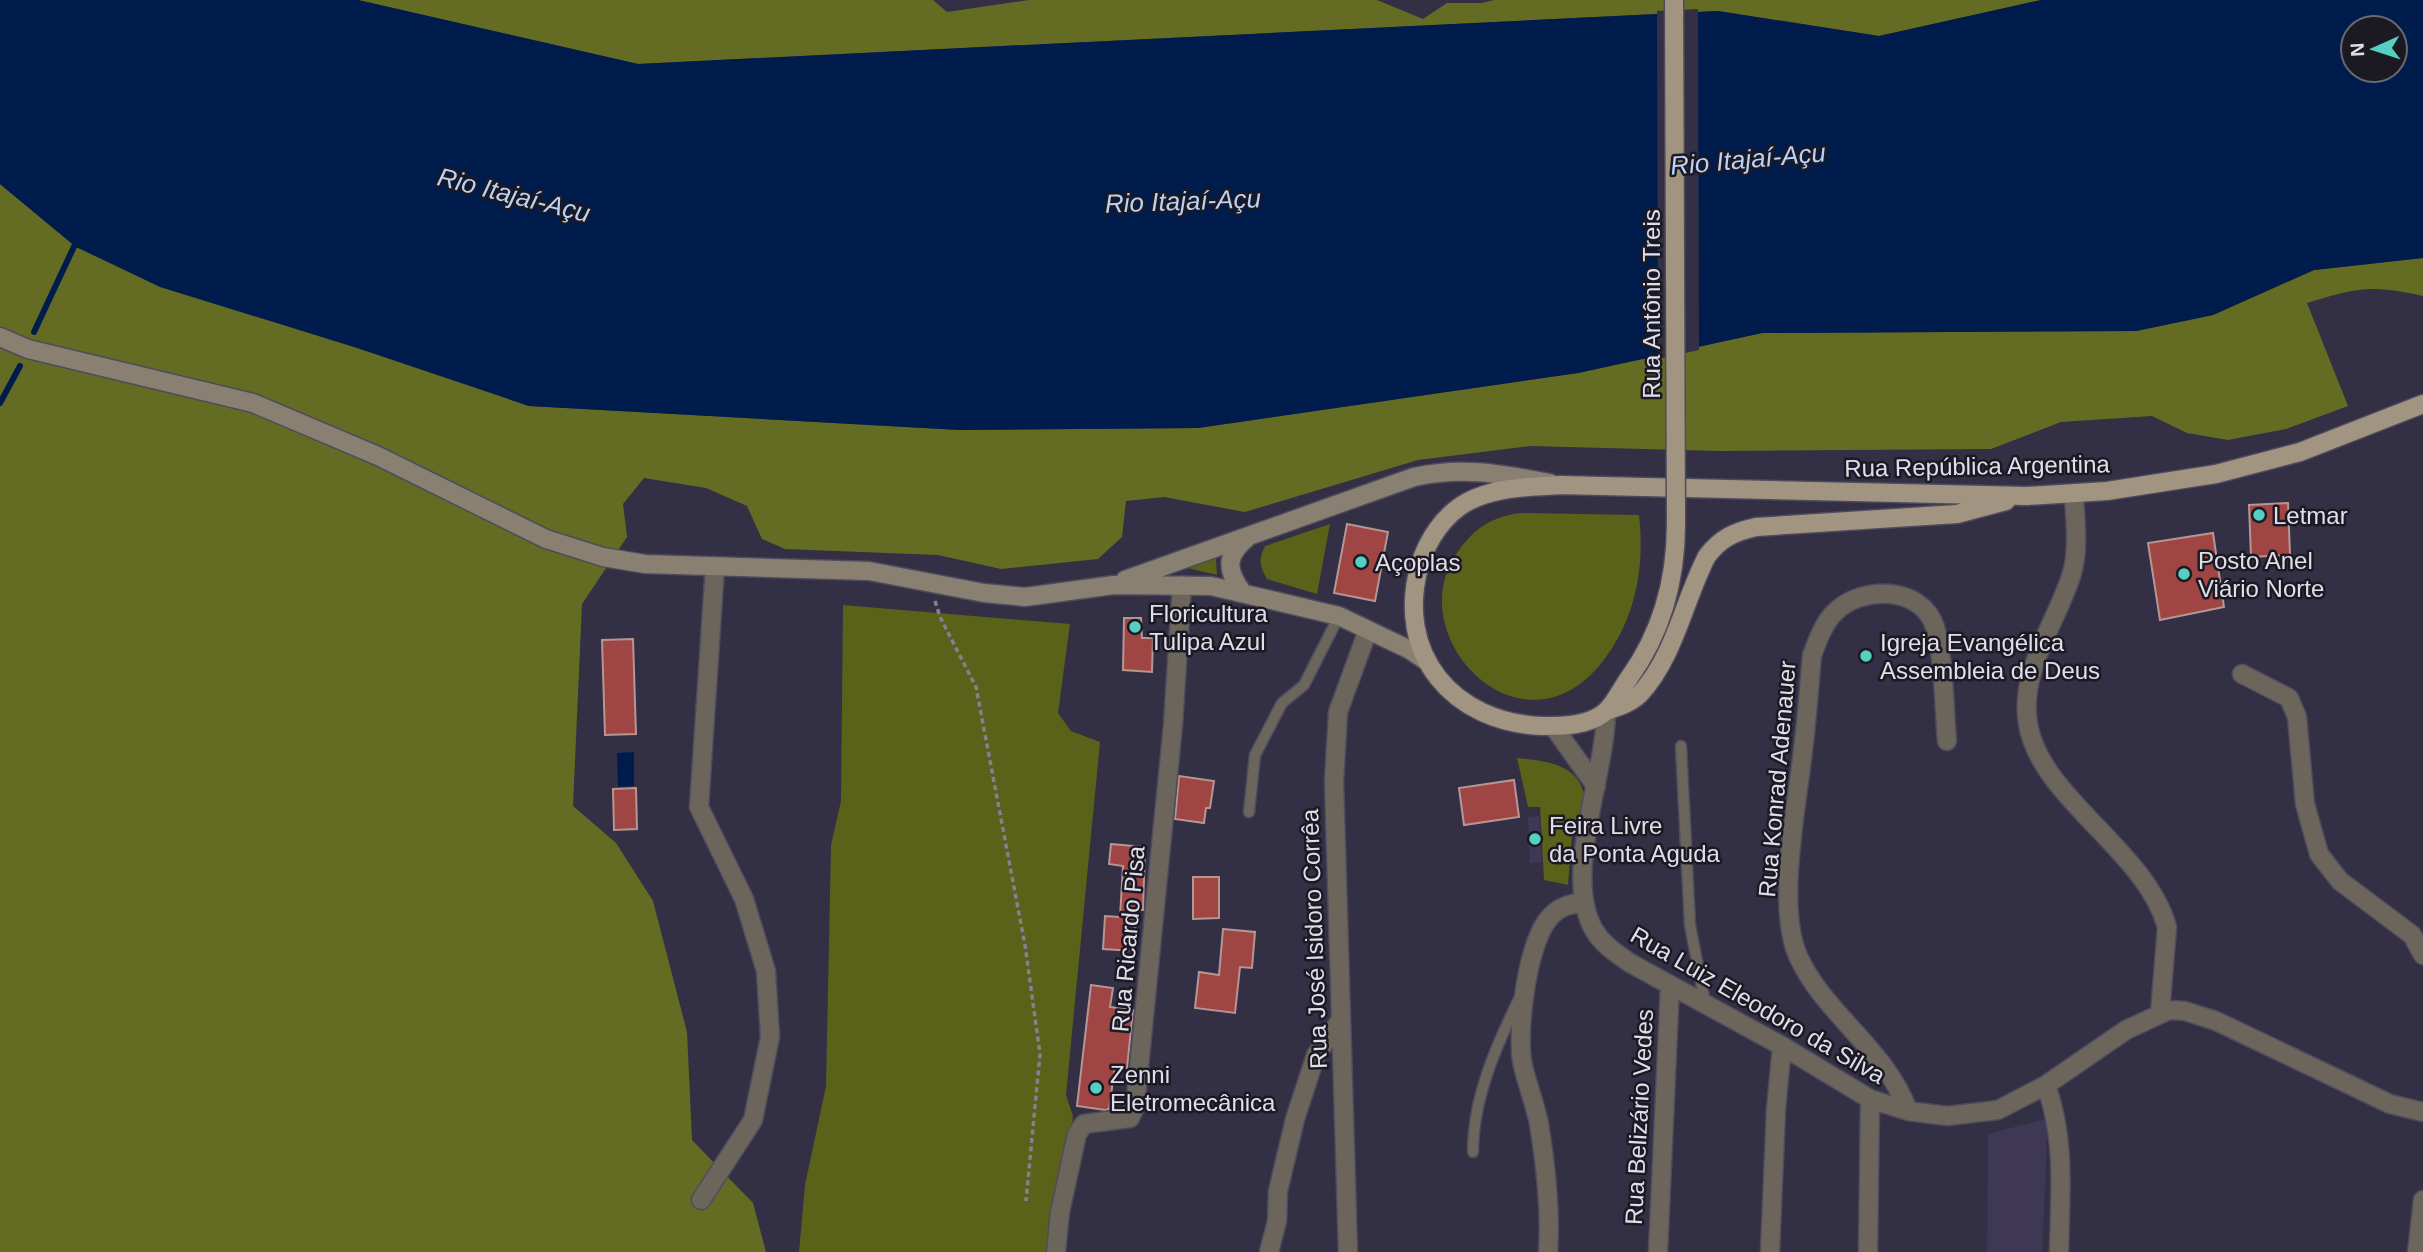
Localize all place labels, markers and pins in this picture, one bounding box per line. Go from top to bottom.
place label: Letmar [2273,502,2348,529]
marker: Letmar [2251,507,2267,523]
place label: Posto Anel Viário Norte [2198,547,2324,602]
place label: Açoplas [1375,549,1460,576]
marker: Açoplas [1353,554,1369,570]
marker: Posto Anel Viário Norte [2176,566,2192,582]
place label: Floricultura Tulipa Azul [1149,600,1268,655]
marker: Floricultura Tulipa Azul [1127,619,1143,635]
place label: Igreja Evangélica Assembleia de Deus [1880,629,2100,684]
marker: Igreja Evangélica Assembleia de Deus [1858,648,1874,664]
place label: Feira Livre da Ponta Aguda [1549,812,1720,867]
marker: Feira Livre da Ponta Aguda [1527,831,1543,847]
place label: Zenni Eletromecânica [1110,1061,1276,1116]
marker: Zenni Eletromecânica [1088,1080,1104,1096]

